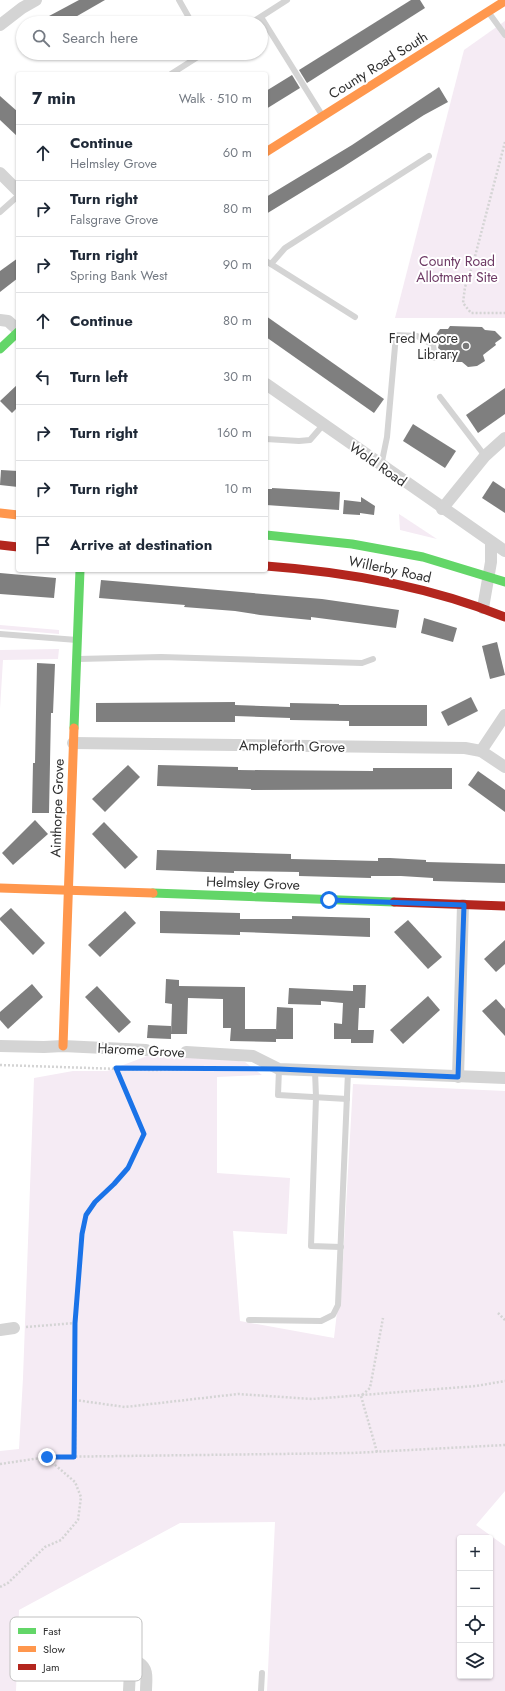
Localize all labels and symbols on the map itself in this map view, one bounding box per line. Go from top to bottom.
street label: County Road South [325,26,431,104]
park label: County Road Allotment Site [416,251,498,287]
place label: Fred Moore Library [389,328,459,364]
marker: Fred Moore Library [461,341,471,351]
street label: Wold Road [345,437,411,491]
street label: Willerby Road [347,550,433,588]
street label: Ampleforth Grove [239,735,345,757]
street label: Ainthorpe Grove [45,758,69,858]
street label: Helmsley Grove [206,871,300,895]
route start [320,891,338,909]
street label: Harome Grove [97,1038,185,1062]
route end [38,1448,56,1466]
legend [10,1617,142,1681]
text: Fast [43,1623,61,1639]
text: Slow [43,1641,65,1657]
text: Jam [41,1659,60,1675]

